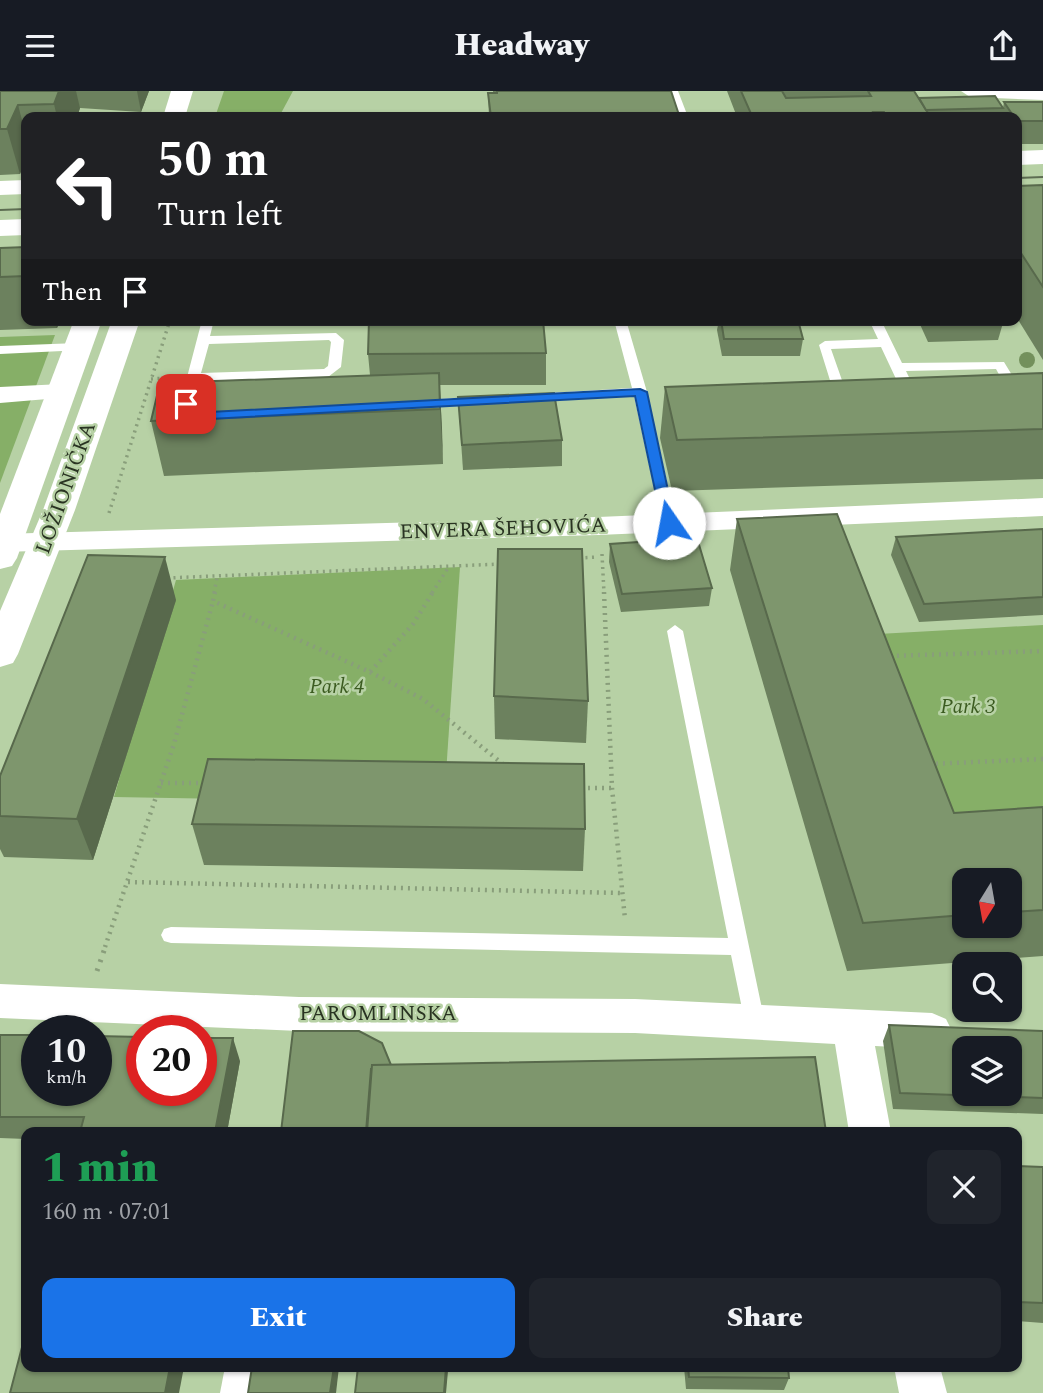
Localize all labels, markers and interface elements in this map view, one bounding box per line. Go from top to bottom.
text: Headway [454,21,589,70]
icon: menu [21,27,59,65]
icon: share [984,27,1022,65]
text: 50 m [157,123,268,198]
icon: left [42,140,133,231]
text: Turn left [157,191,283,240]
text: Then [42,272,102,312]
icon: arrive [116,273,154,311]
pin [156,374,216,434]
icon: arrive [167,385,205,423]
street label: LOŽIONIČKA [27,417,105,559]
position arrow [632,486,706,560]
street label: ENVERA ŠEHOVIĆA [399,509,607,549]
park label: Park 4 [309,671,365,703]
park label: Park 3 [940,691,996,723]
north arrow [952,868,1022,938]
map controls [952,868,1022,1106]
button: search [952,952,1022,1022]
street label: PAROMLINSKA [299,998,457,1030]
speed limit sign: 20 [126,1015,217,1106]
text: 10 [47,1025,86,1078]
button: layers [952,1036,1022,1106]
text: km/h [46,1064,87,1091]
text: 1 min [42,1137,158,1200]
button: close [927,1150,1001,1224]
text: 160 m · 07:01 [42,1195,171,1230]
button: Exit [42,1278,515,1358]
button: Share [529,1278,1001,1358]

